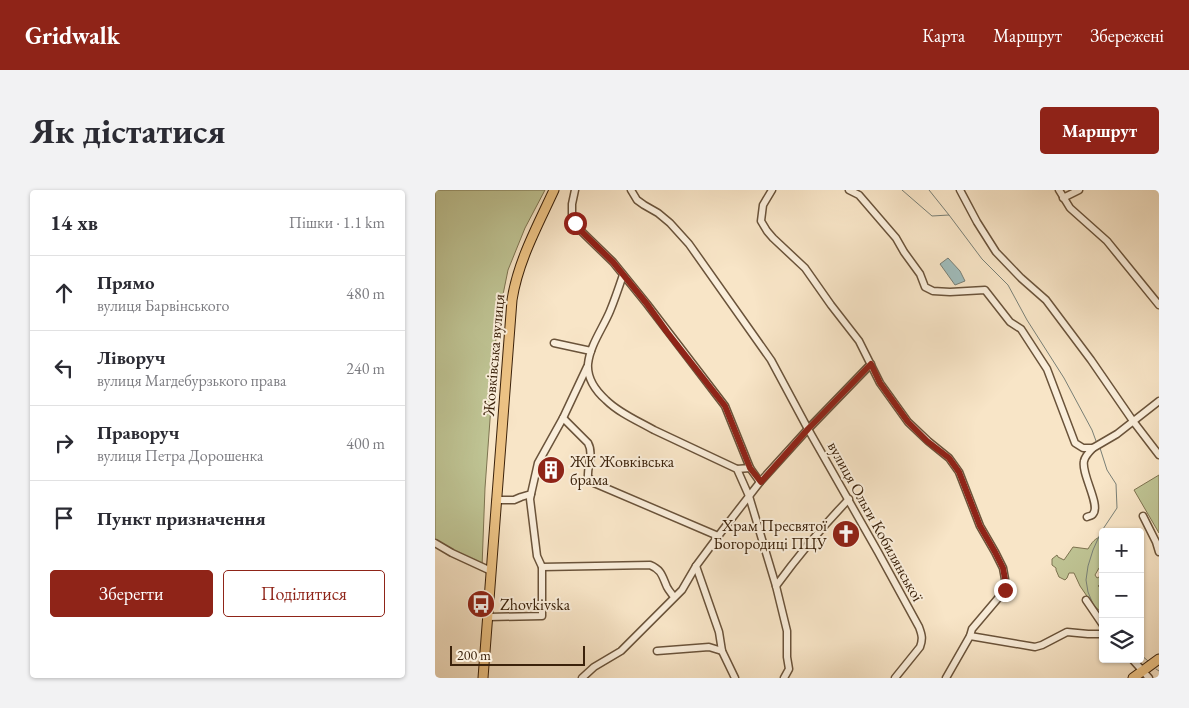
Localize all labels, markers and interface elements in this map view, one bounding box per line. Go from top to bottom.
text: Gridwalk [25,20,120,51]
text: Карта [922,24,965,47]
text: Маршрут [993,24,1062,47]
text: Збережені [1090,24,1164,47]
button: Маршрут [1040,107,1159,154]
text: Як дістатися [30,108,225,153]
text: 14 хв [50,209,98,236]
text: Пішки · 1.1 km [289,212,385,233]
route start [564,212,587,235]
text: Прямо [97,270,155,295]
icon: ahead [50,279,78,307]
text: 480 m [346,283,385,304]
street label: Жовківська вулиця [478,293,509,418]
text: вулиця Барвінського [97,295,229,316]
text: Ліворуч [97,345,165,370]
icon: left [50,354,78,382]
text: 240 m [346,358,385,379]
text: вулиця Магдебурзького права [97,370,286,391]
text: Праворуч [97,420,179,445]
icon: right [50,429,78,457]
text: 400 m [346,433,385,454]
street label: вулиця Ольги Кобилянської [823,437,929,606]
text: вулиця Петра Дорошенка [97,445,263,466]
place label: ЖК Жовківська брама [569,451,675,490]
building icon: ЖК Жовківська брама [536,455,566,485]
icon: arrive [50,504,78,532]
text: Пункт призначення [97,506,266,531]
place label: Храм Пресвятої Богородиці ПЦУ [713,515,828,554]
church icon: Храм Пресвятої Богородиці ПЦУ [831,519,861,549]
map controls [1099,528,1144,663]
button: + [1099,528,1144,573]
button: Зберегти [50,570,213,617]
button: Поділитися [223,570,385,617]
button: − [1099,573,1144,618]
route end [994,579,1017,602]
bus stop icon: Zhovkivska [466,589,496,619]
place label: Zhovkivska [500,594,571,615]
button: layers [1099,618,1144,663]
scale bar [450,643,585,666]
text: 200 m [457,646,491,664]

